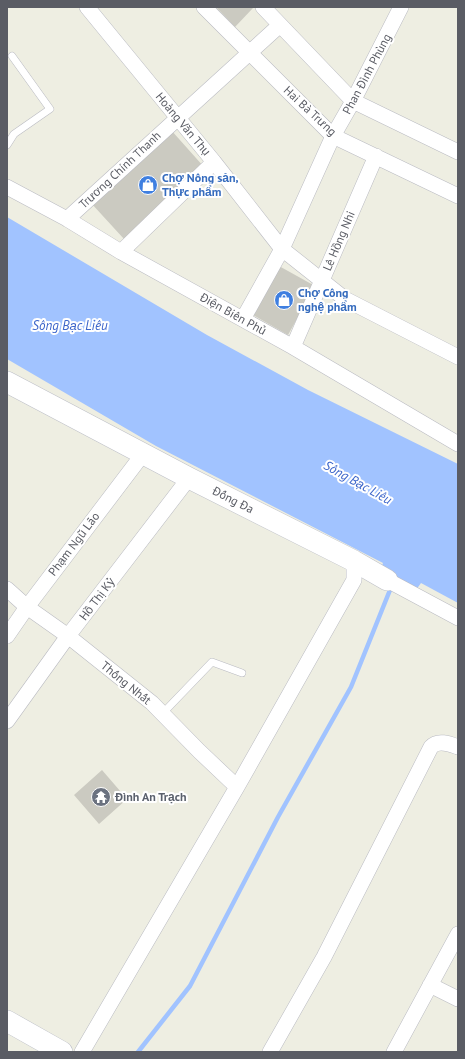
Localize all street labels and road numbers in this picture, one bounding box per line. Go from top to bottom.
street label: Phan Đình Phùng [339,31,394,117]
street label: Hai Bà Trưng [281,82,340,139]
street label: Hoàng Văn Thụ [153,89,214,158]
street label: Trương Chính Thanh [76,128,164,211]
street label: Lê Hồng Nhi [319,209,358,273]
street label: Điện Biên Phủ [197,289,269,338]
street label: Đống Đa [209,482,256,516]
street label: Phạm Ngũ Lão [45,509,102,579]
street label: Hồ Thị Kỷ [76,574,118,623]
street label: Thống Nhất [98,658,155,707]

